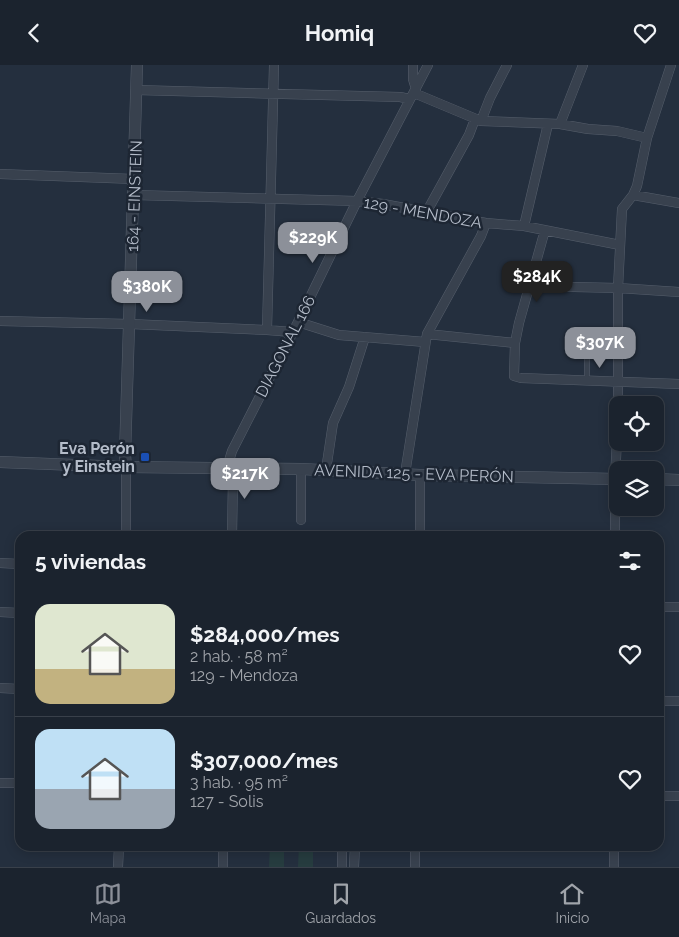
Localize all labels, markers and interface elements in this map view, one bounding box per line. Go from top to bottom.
icon: back [20,19,48,47]
icon: heart [631,19,659,47]
text: Homiq [305,20,374,46]
street label: 164 - EINSTEIN [123,140,146,252]
street label: 129 - MENDOZA [362,193,484,232]
pin: $229K [278,221,348,264]
text: $229K [289,228,337,247]
pin: $284K [502,261,572,303]
text: $284K [513,267,561,286]
pin: $380K [112,271,182,313]
text: $380K [122,277,172,296]
street label: DIAGONAL 166 [252,292,319,400]
pin: $307K [565,327,635,369]
text: $307K [576,333,624,352]
map controls [609,396,664,516]
button: locate [609,396,664,451]
place label: Eva Perón y Einstein [59,439,135,476]
marker: Eva Perón y Einstein [139,451,151,463]
pin: $217K [210,457,280,500]
street label: AVENIDA 125 - EVA PERÓN [314,460,514,486]
button: layers [609,461,664,516]
text: $217K [222,464,268,483]
icon: filters [616,547,644,575]
text: 5 viviendas [35,549,146,574]
text: $284,000/mes [190,622,340,647]
icon: home [75,624,135,684]
icon: heart [616,640,644,668]
text: 2 hab. · 58 m² [190,647,288,666]
text: 129 - Mendoza [190,666,298,685]
text: $307,000/mes [190,748,338,773]
icon: home [75,749,135,809]
icon: heart [616,765,644,793]
text: 3 hab. · 95 m² [190,773,288,792]
text: 127 - Solis [190,792,263,811]
tab: Mapa [90,880,126,926]
tab: Guardados [305,880,376,926]
tab: Inicio [555,880,589,926]

